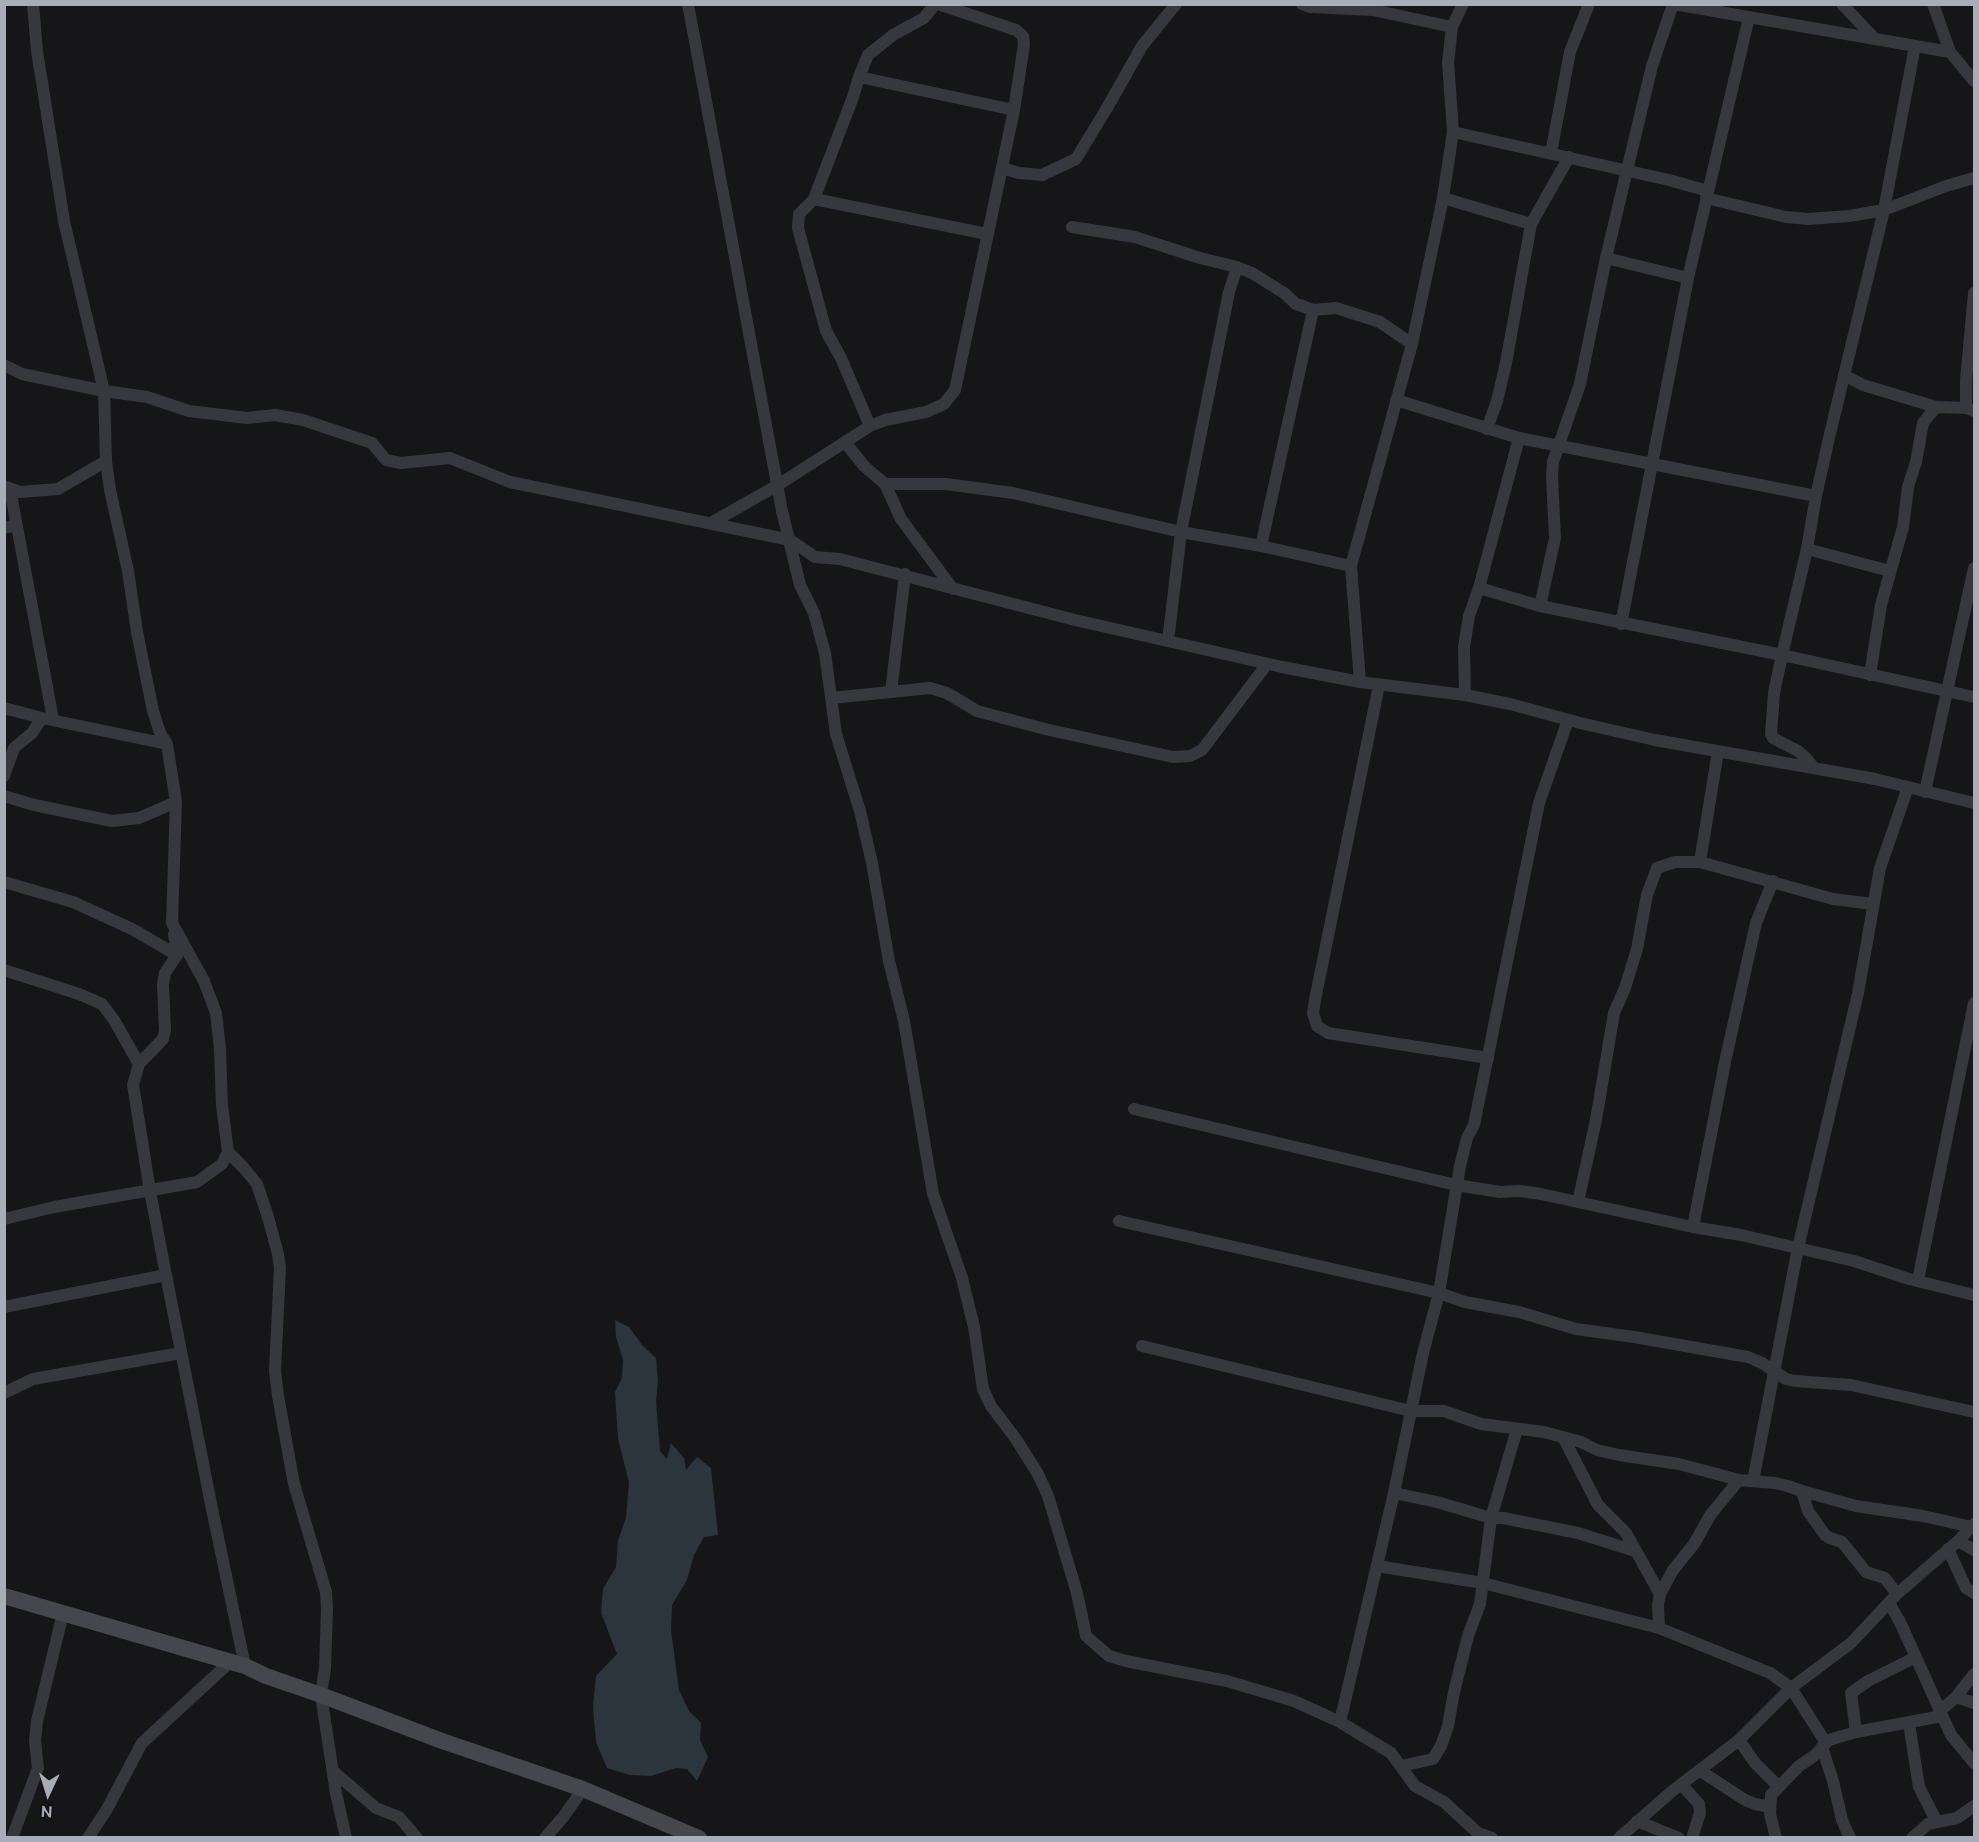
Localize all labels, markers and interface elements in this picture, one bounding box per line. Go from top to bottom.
north arrow [18,1764,78,1824]
text: N [40,1803,53,1821]

